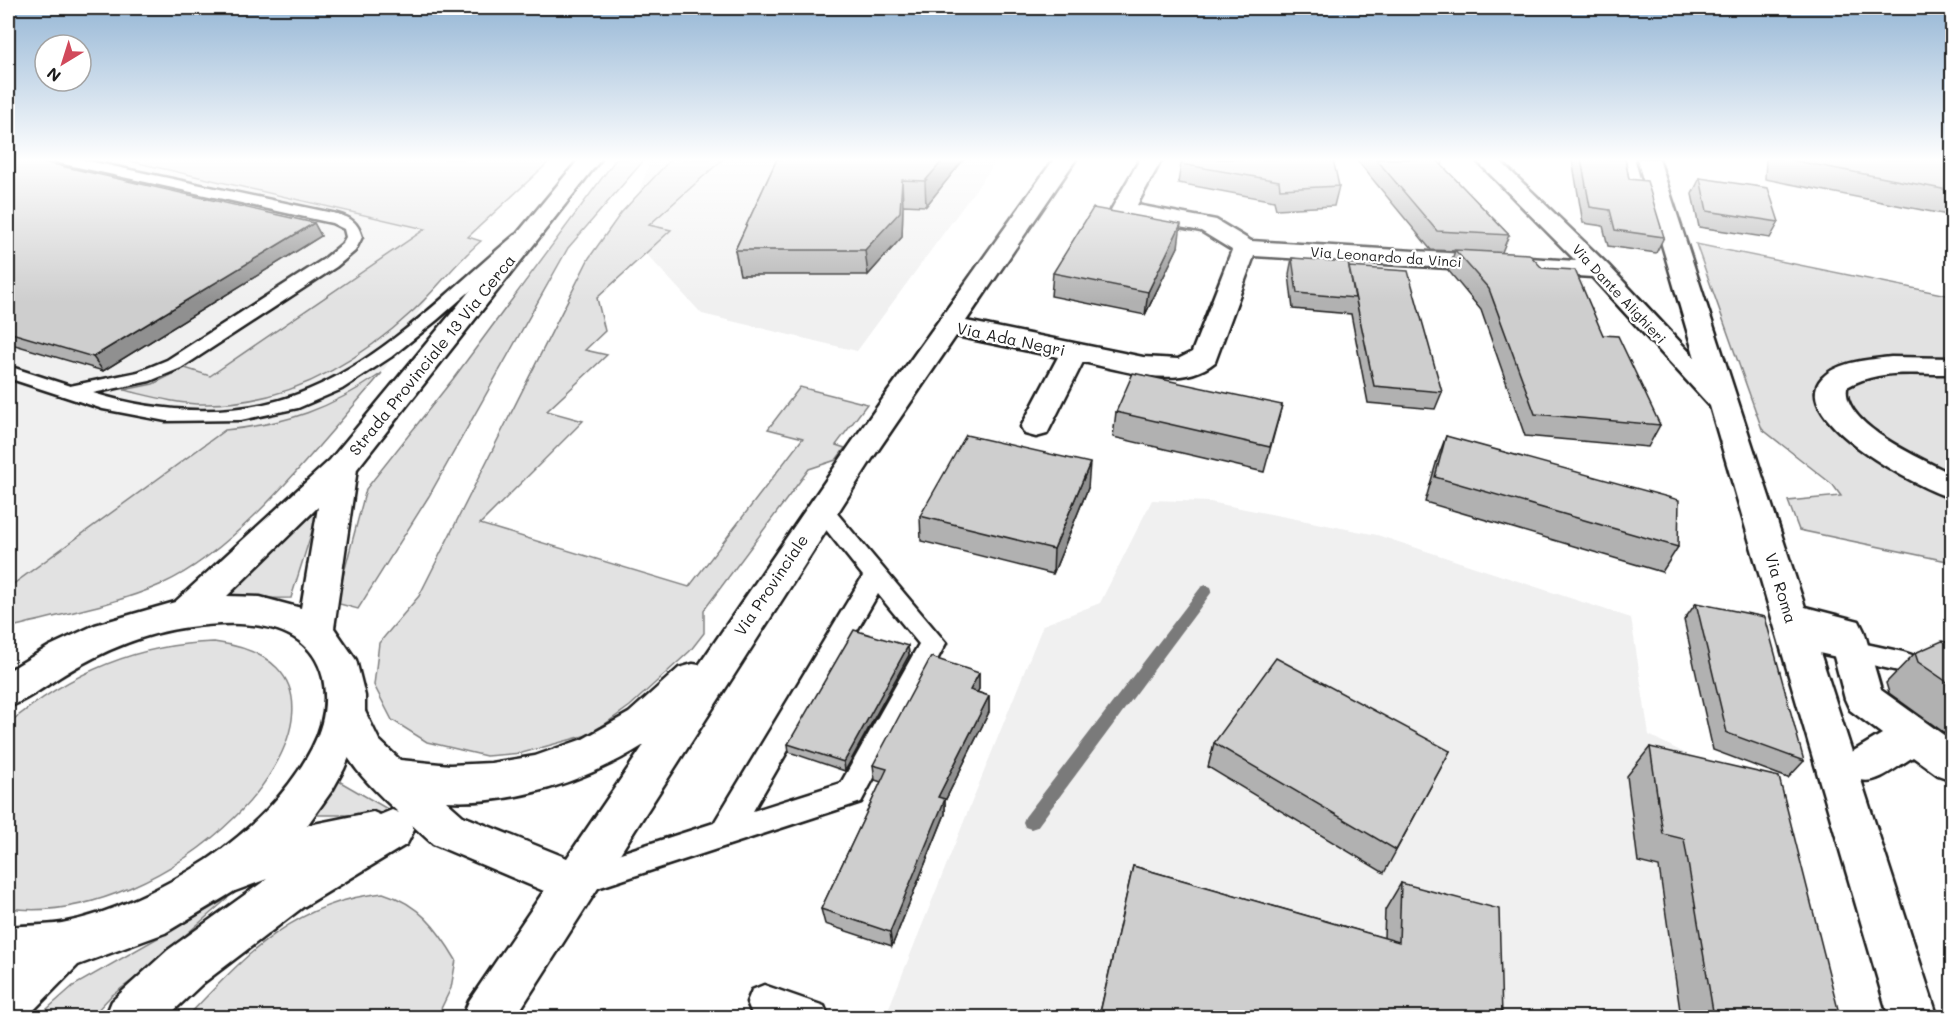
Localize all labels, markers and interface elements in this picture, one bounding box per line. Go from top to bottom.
north arrow [33,33,93,93]
text: N [42,63,65,87]
street label: Via Dante Alighieri [1568,240,1671,348]
street label: Via Leonardo da Vinci [1310,242,1462,271]
street label: Strada Provinciale 13 Via Cerca [344,250,519,460]
street label: Via Ada Negri [955,317,1067,360]
street label: Via Provinciale [729,530,812,639]
street label: Via Roma [1761,550,1802,626]

